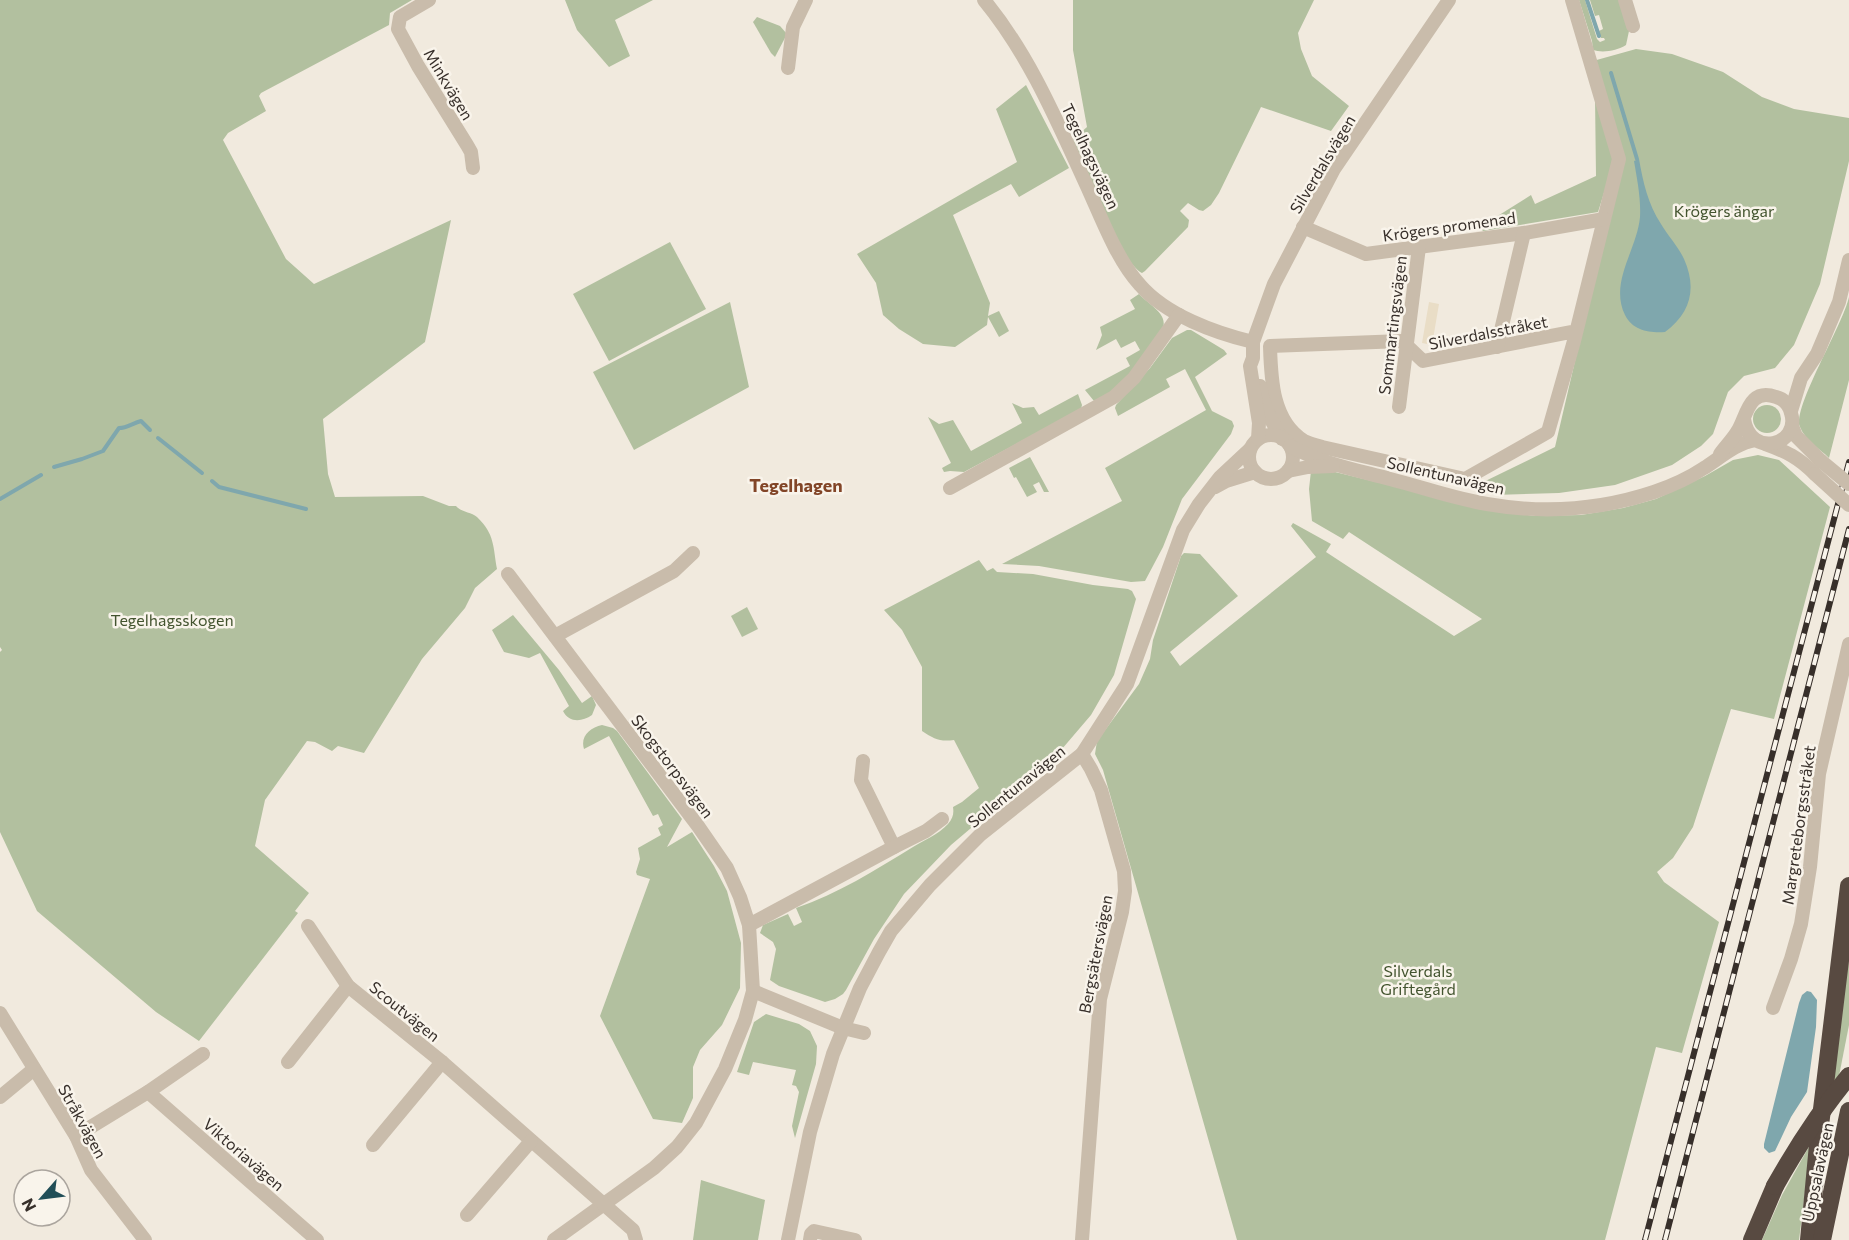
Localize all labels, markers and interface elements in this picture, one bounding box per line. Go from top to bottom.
street label: Minkvägen [420,45,478,123]
street label: Tegelhagsvägen [1058,100,1124,212]
street label: Silverdalsvägen [1285,111,1359,217]
park label: Krögers ängar [1674,201,1775,220]
street label: Krögers promenad [1381,207,1517,245]
street label: Sommartingsvägen [1374,255,1410,395]
street label: Silverdalsstråket [1427,311,1549,353]
street label: Sollentunavägen [1385,452,1507,498]
district label: Tegelhagen [749,474,843,496]
park label: Tegelhagsskogen [110,610,234,629]
street label: Skogstorpsvägen [628,711,718,821]
street label: Sollentunavägen [963,741,1069,831]
street label: Margreteborgsstråket [1777,744,1819,906]
street label: Bergsätersvägen [1074,893,1116,1015]
park label: Silverdals Griftegård [1380,961,1456,998]
street label: Scoutvägen [366,977,444,1045]
street label: Stråkvägen [55,1081,111,1161]
street label: Viktoriavägen [200,1114,288,1194]
street label: Uppsalavägen [1797,1121,1837,1223]
north arrow [12,1168,72,1228]
text: N [17,1196,40,1215]

